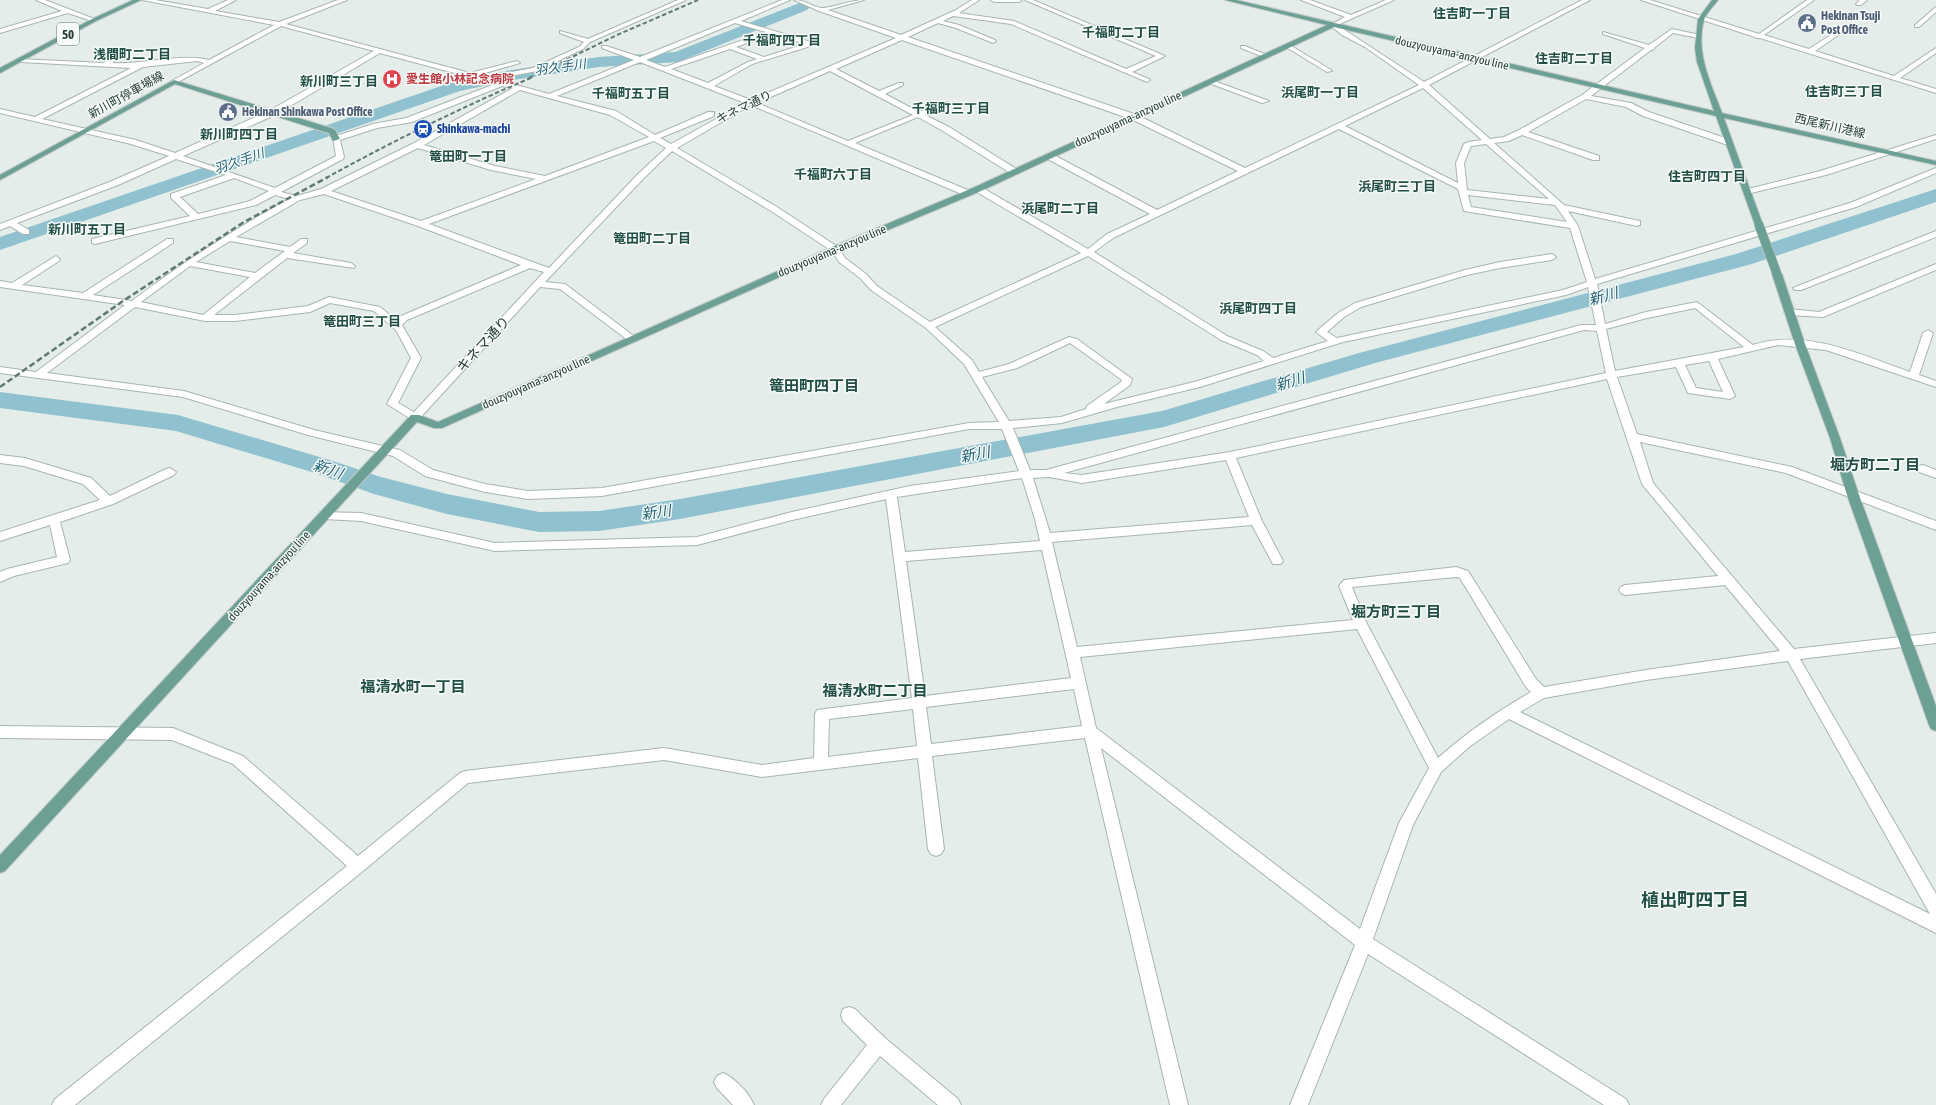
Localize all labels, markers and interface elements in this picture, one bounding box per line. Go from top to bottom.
district label: 住吉町一丁目 [1433,6,1511,21]
place label: Hekinan Tsuji Post Office [1821,9,1881,37]
public building icon: Hekinan Tsuji Post Office [1796,12,1818,34]
road number: 50 [57,23,79,45]
district label: 千福町二丁目 [1082,25,1160,40]
district label: 千福町四丁目 [743,33,821,48]
street label: douzyouyama-anzyou line [1394,33,1510,73]
district label: 浅間町二丁目 [93,47,171,62]
district label: 住吉町二丁目 [1535,51,1613,66]
water label: 羽久手川 [533,56,589,78]
hospital icon: 愛生館小林記念病院 [381,68,403,90]
street label: 新川町停車場線 [86,69,166,121]
place label: 愛生館小林記念病院 [406,72,514,86]
district label: 新川町三丁目 [300,74,378,89]
district label: 住吉町三丁目 [1805,84,1883,99]
district label: 浜尾町一丁目 [1281,85,1359,100]
district label: 千福町五丁目 [592,86,670,101]
street label: キネマ通り [714,88,774,126]
street label: douzyouyama-anzyou line [1072,88,1184,150]
public building icon: Hekinan Shinkawa Post Office [217,101,239,123]
district label: 千福町三丁目 [912,101,990,116]
place label: Hekinan Shinkawa Post Office [242,105,373,119]
street label: 西尾新川港線 [1793,111,1867,141]
station icon: Shinkawa-machi [412,118,434,140]
place label: Shinkawa-machi [437,122,510,136]
district label: 新川町四丁目 [200,127,278,142]
water label: 羽久手川 [212,145,268,177]
district label: 篭田町一丁目 [429,149,507,164]
district label: 千福町六丁目 [794,167,872,182]
district label: 住吉町四丁目 [1668,169,1746,184]
district label: 浜尾町三丁目 [1358,179,1436,194]
district label: 浜尾町二丁目 [1021,201,1099,216]
district label: 新川町五丁目 [48,222,126,237]
street label: douzyouyama-anzyou line [776,222,888,280]
district label: 篭田町二丁目 [613,231,691,246]
water label: 新川 [1586,283,1622,308]
district label: 浜尾町四丁目 [1219,301,1297,316]
street label: キネマ通り [453,313,513,375]
district label: 篭田町三丁目 [323,314,401,329]
street label: douzyouyama-anzyou line [480,352,592,412]
water label: 新川 [1273,368,1309,394]
district label: 篭田町四丁目 [769,377,859,394]
water label: 新川 [959,442,993,465]
water label: 新川 [311,456,347,483]
district label: 堀方町二丁目 [1830,456,1920,473]
water label: 新川 [640,501,674,523]
street label: douzyouyama-anzyou line [225,528,313,624]
district label: 堀方町三丁目 [1351,603,1441,620]
district label: 福清水町一丁目 [359,678,466,695]
district label: 福清水町二丁目 [821,682,928,699]
district label: 植出町四丁目 [1641,889,1749,910]

